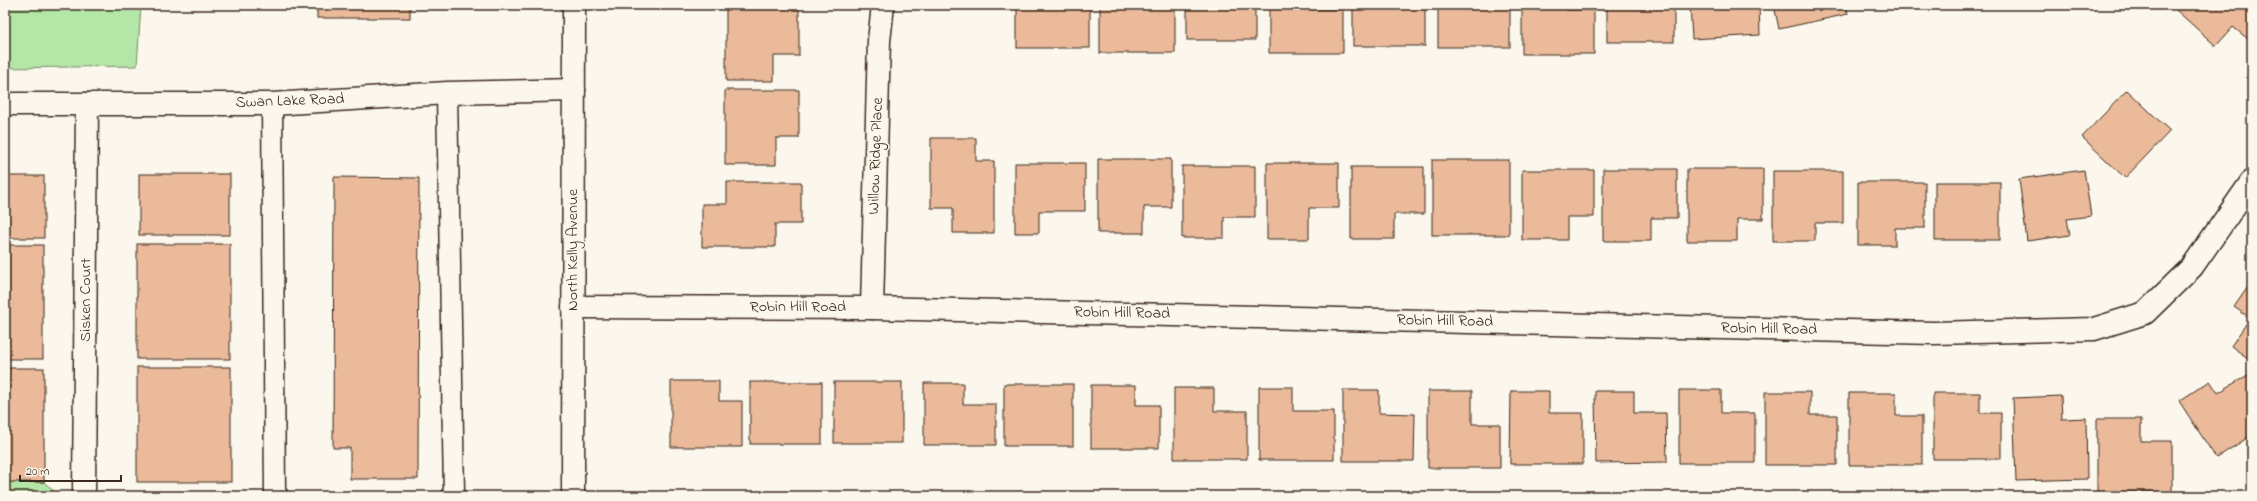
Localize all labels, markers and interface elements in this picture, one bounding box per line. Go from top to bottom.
street label: Swan Lake Road [235,87,345,115]
street label: Willow Ridge Place [862,96,890,215]
street label: North Kelly Avenue [561,188,585,311]
street label: Sisken Court [74,257,98,342]
street label: Robin Hill Road [750,295,846,319]
street label: Robin Hill Road [1074,300,1170,326]
street label: Robin Hill Road [1397,308,1493,334]
street label: Robin Hill Road [1721,316,1817,342]
scale bar [20,457,121,483]
text: 20 m [26,463,49,481]

